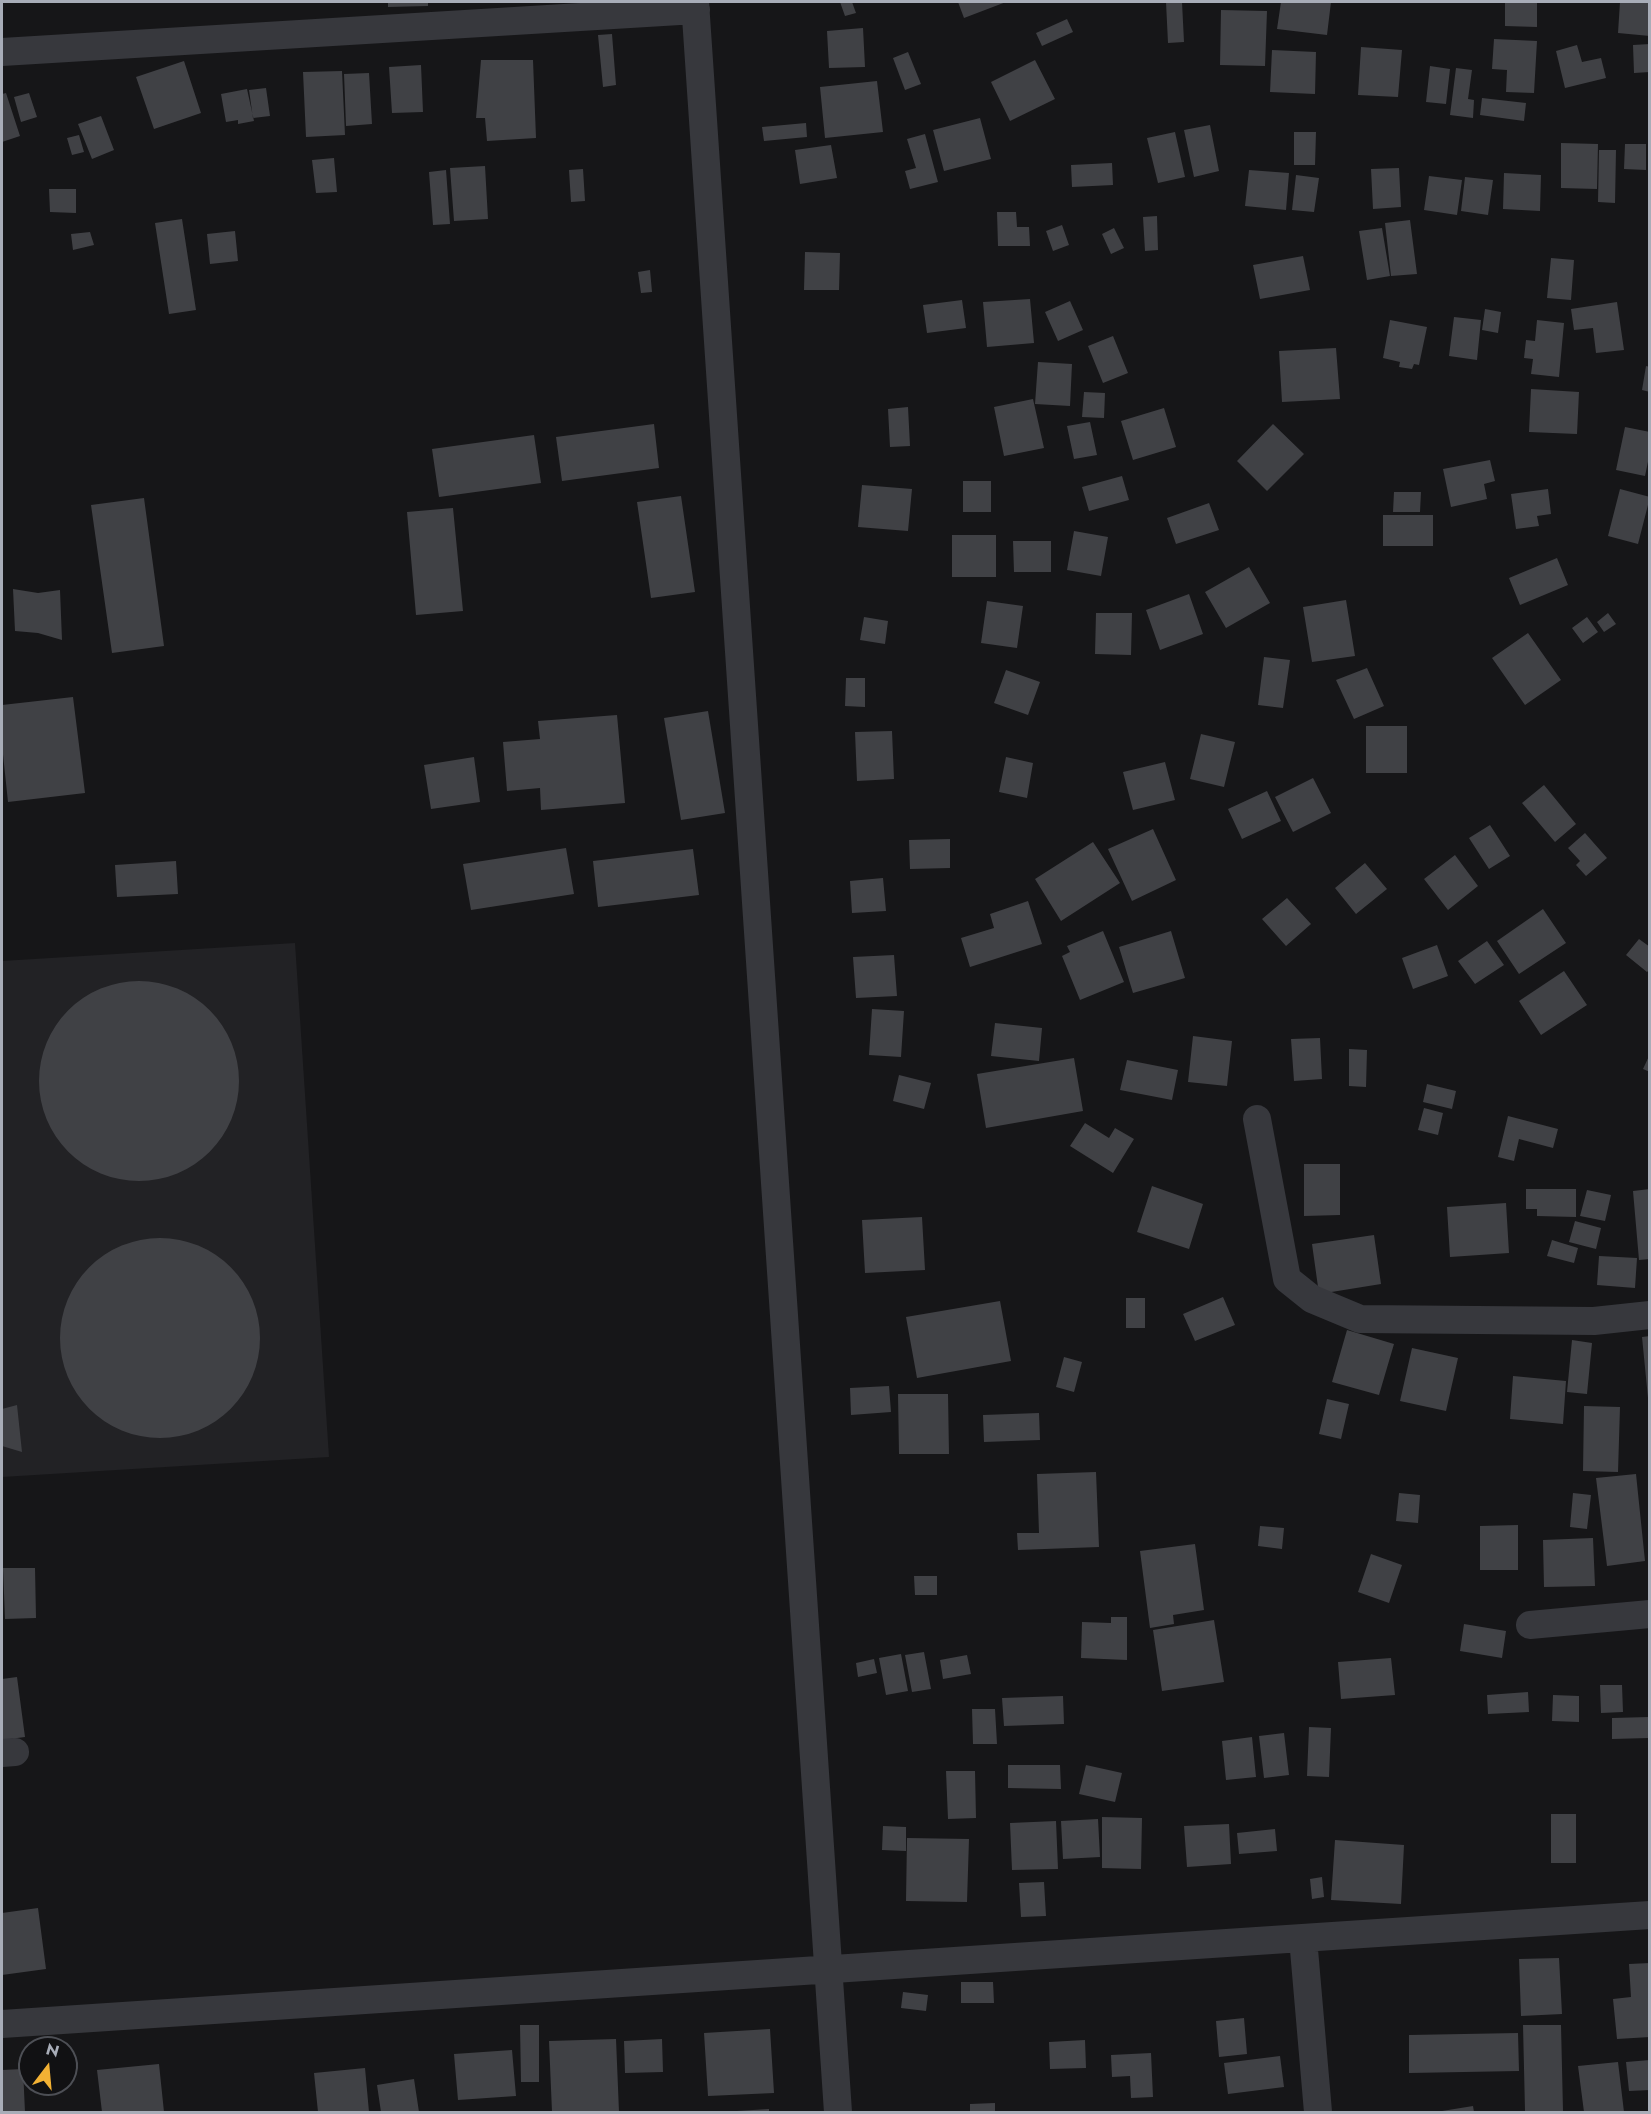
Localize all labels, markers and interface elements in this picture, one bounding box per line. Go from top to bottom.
north arrow [18,2036,78,2096]
text: N [43,2037,62,2063]

